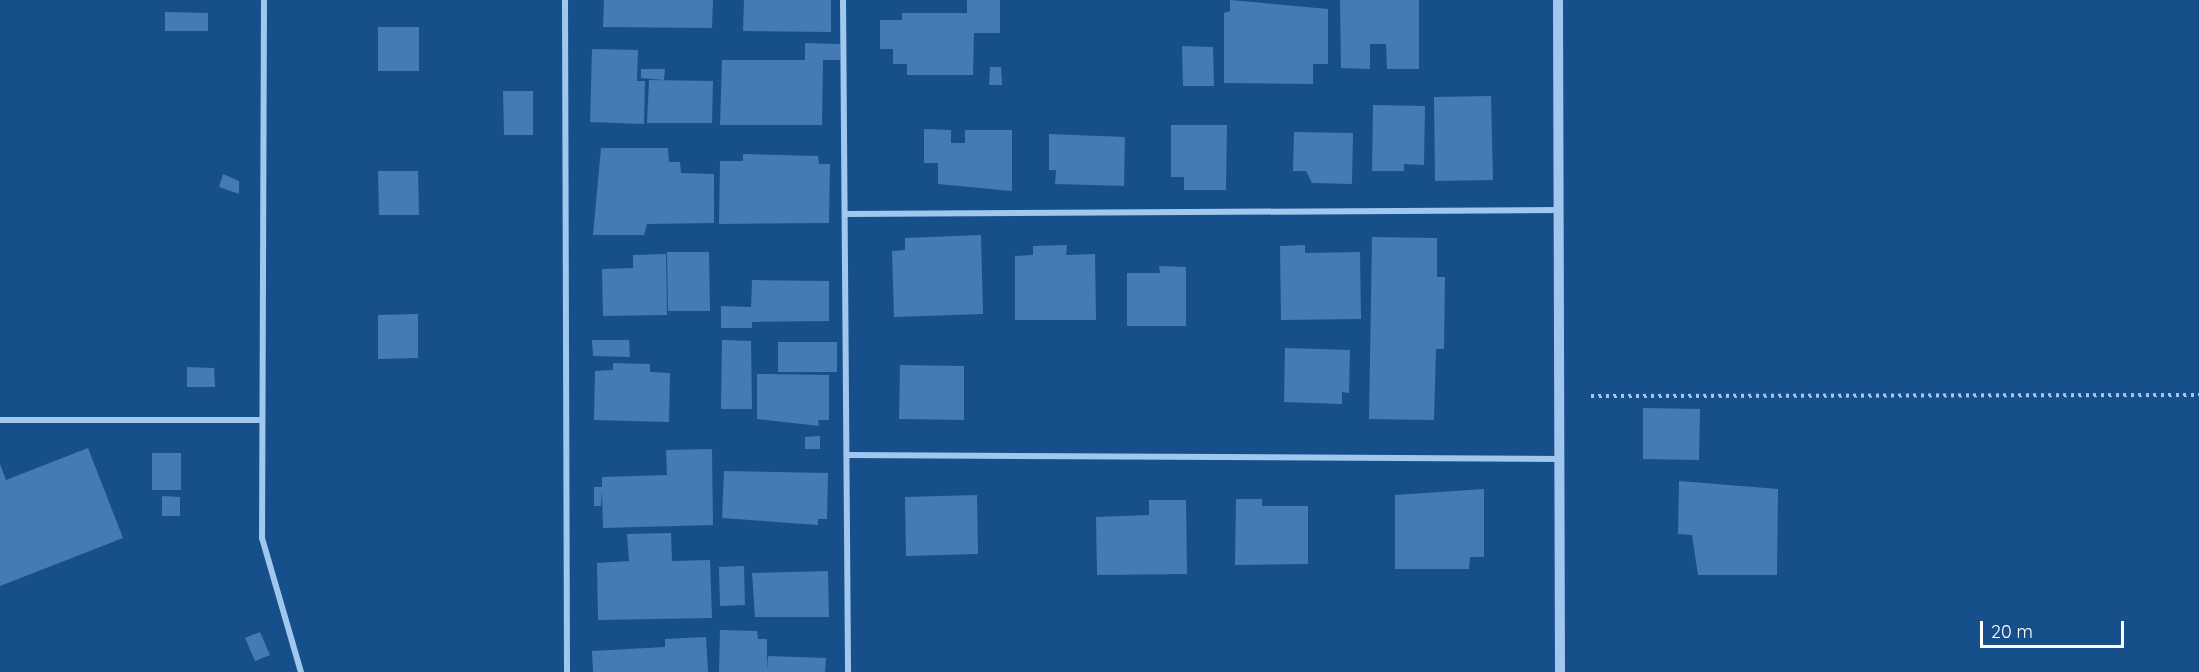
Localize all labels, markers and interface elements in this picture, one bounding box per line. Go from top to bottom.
scale bar [1983,609,2127,647]
text: 20 m [1991,620,2033,643]

